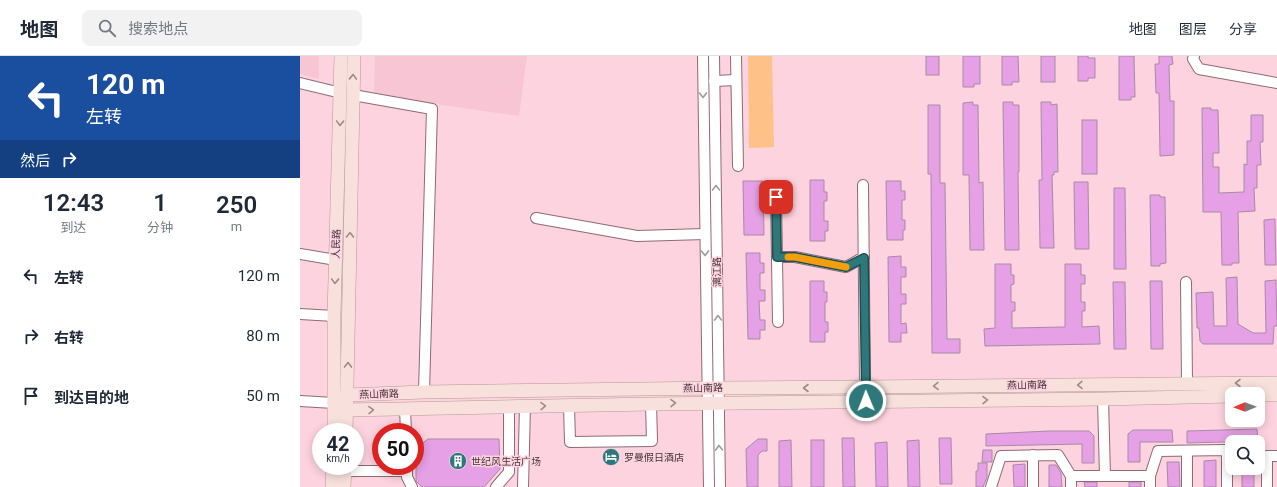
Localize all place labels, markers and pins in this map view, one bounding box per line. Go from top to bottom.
pin [759,180,793,214]
hotel icon: 罗曼假日酒店 [601,447,621,467]
building icon: 世纪风生活广场 [448,451,468,471]
place label: 罗曼假日酒店 [624,452,684,463]
place label: 世纪风生活广场 [471,456,541,467]

